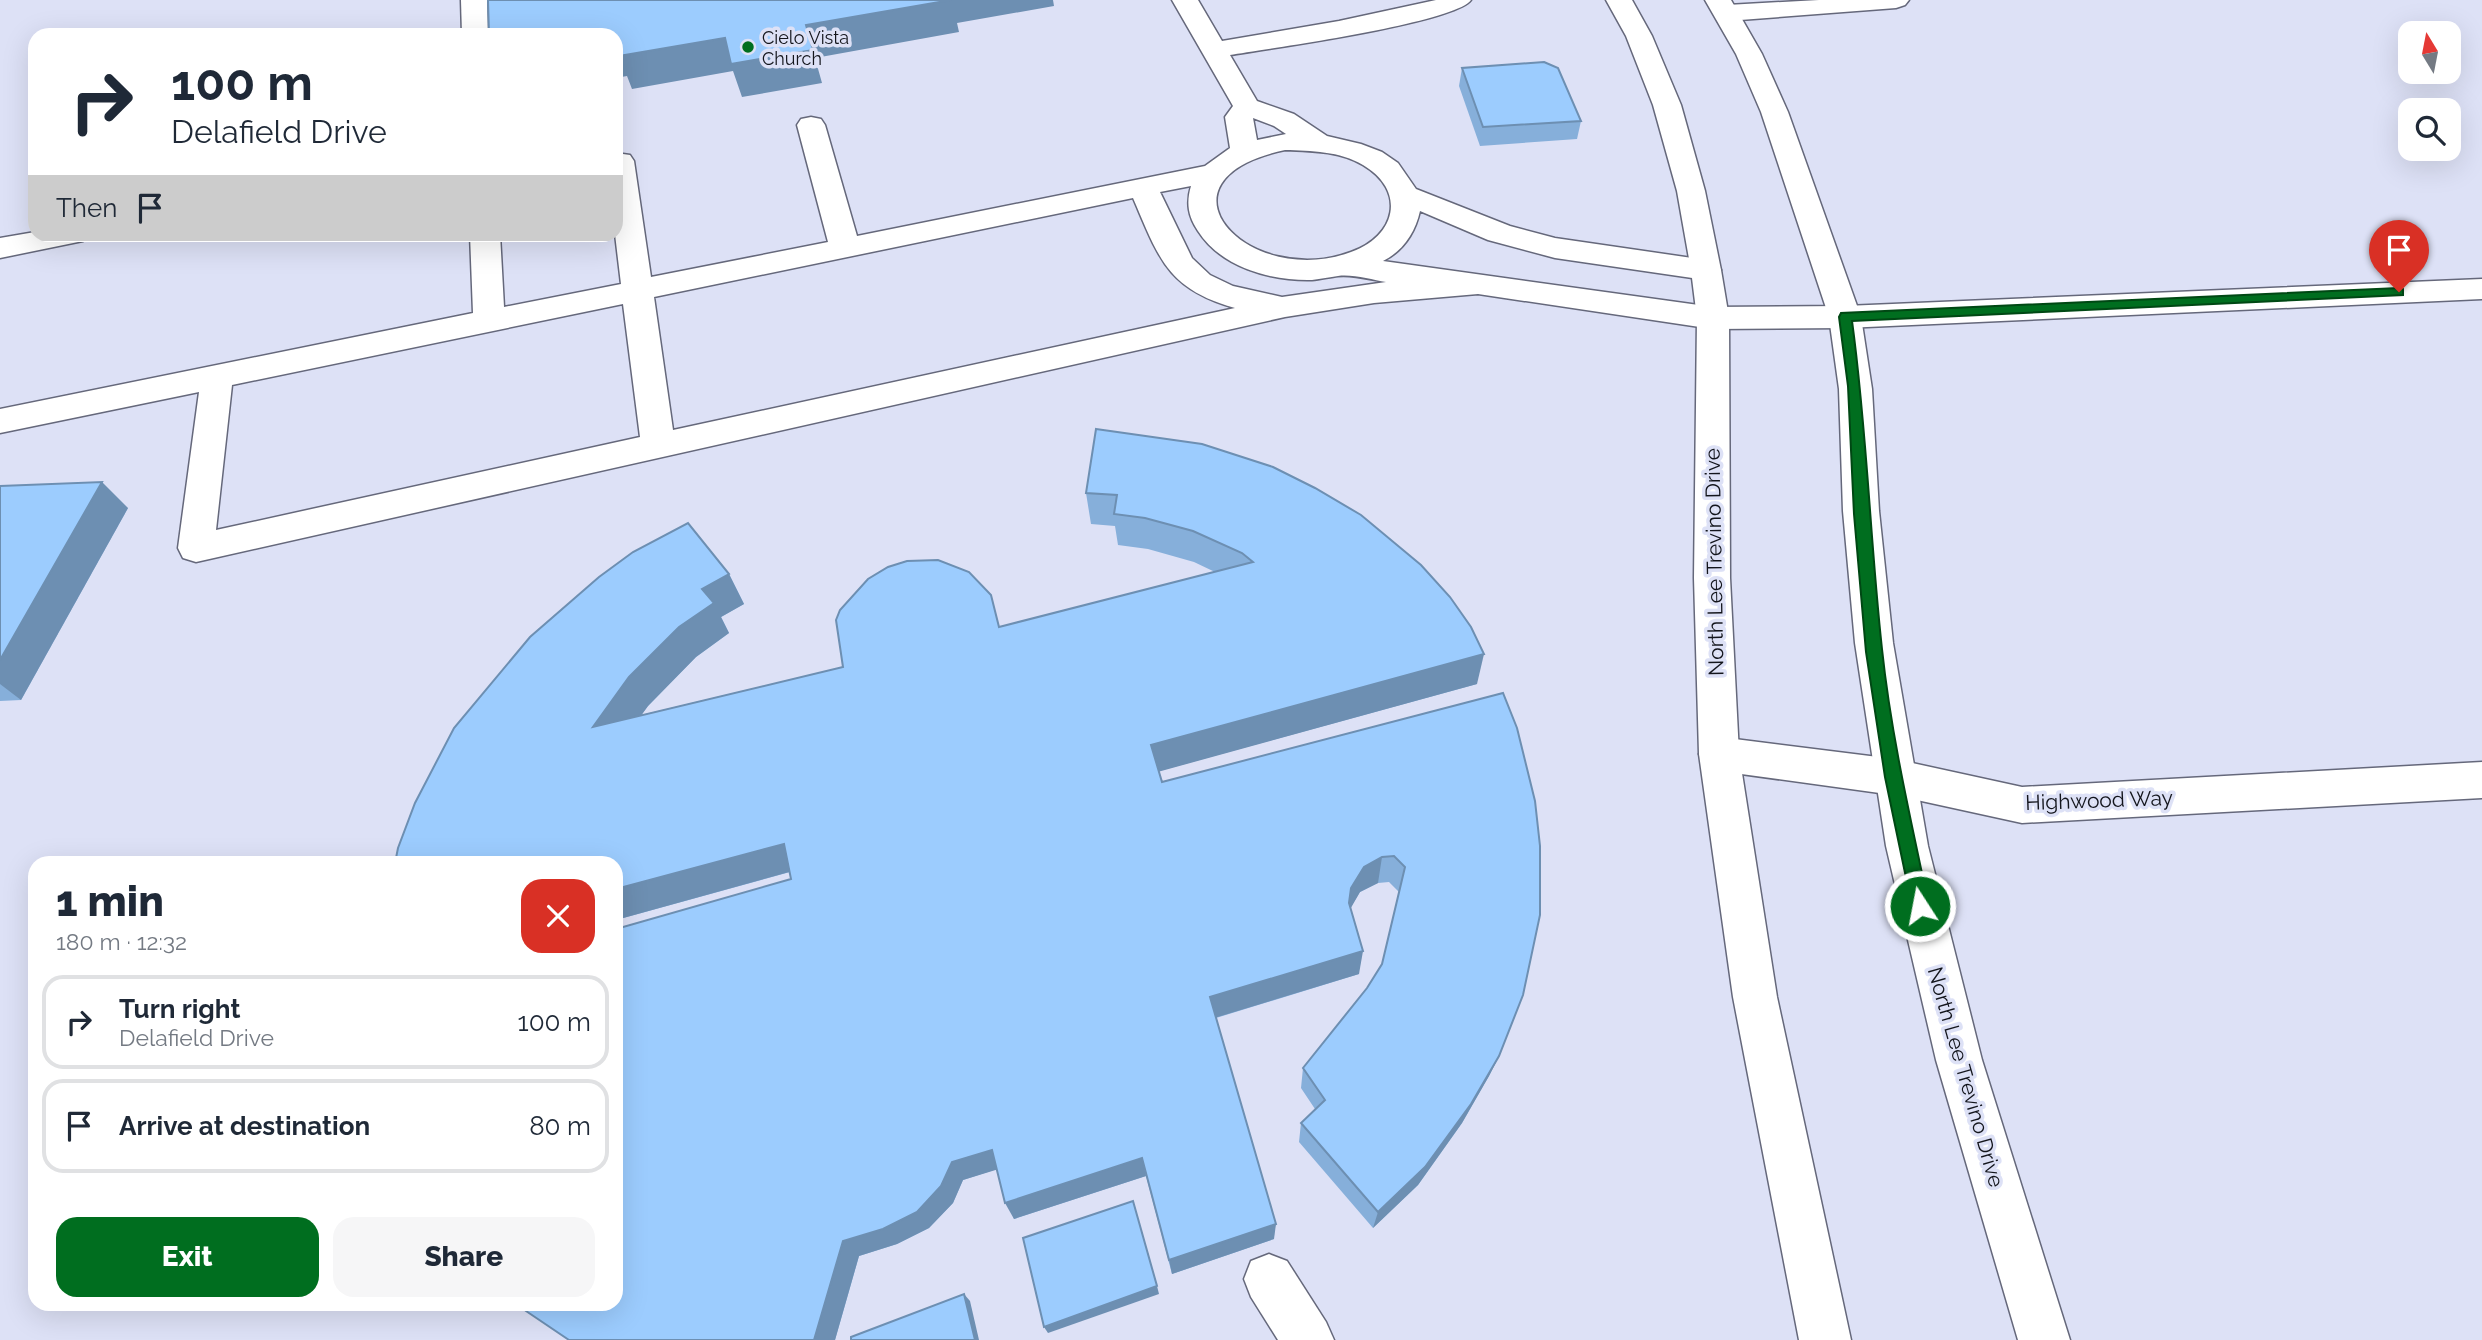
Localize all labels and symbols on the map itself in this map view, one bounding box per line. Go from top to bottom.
north arrow [2398,21,2460,84]
place label: Cielo Vista Church [762,27,849,69]
marker: Cielo Vista Church [740,39,756,55]
pin [2369,220,2429,292]
street label: North Lee Trevino Drive [1700,448,1728,676]
street label: Highwood Way [2025,785,2173,815]
position arrow [1883,869,1957,943]
street label: North Lee Trevino Drive [1923,964,2009,1190]

